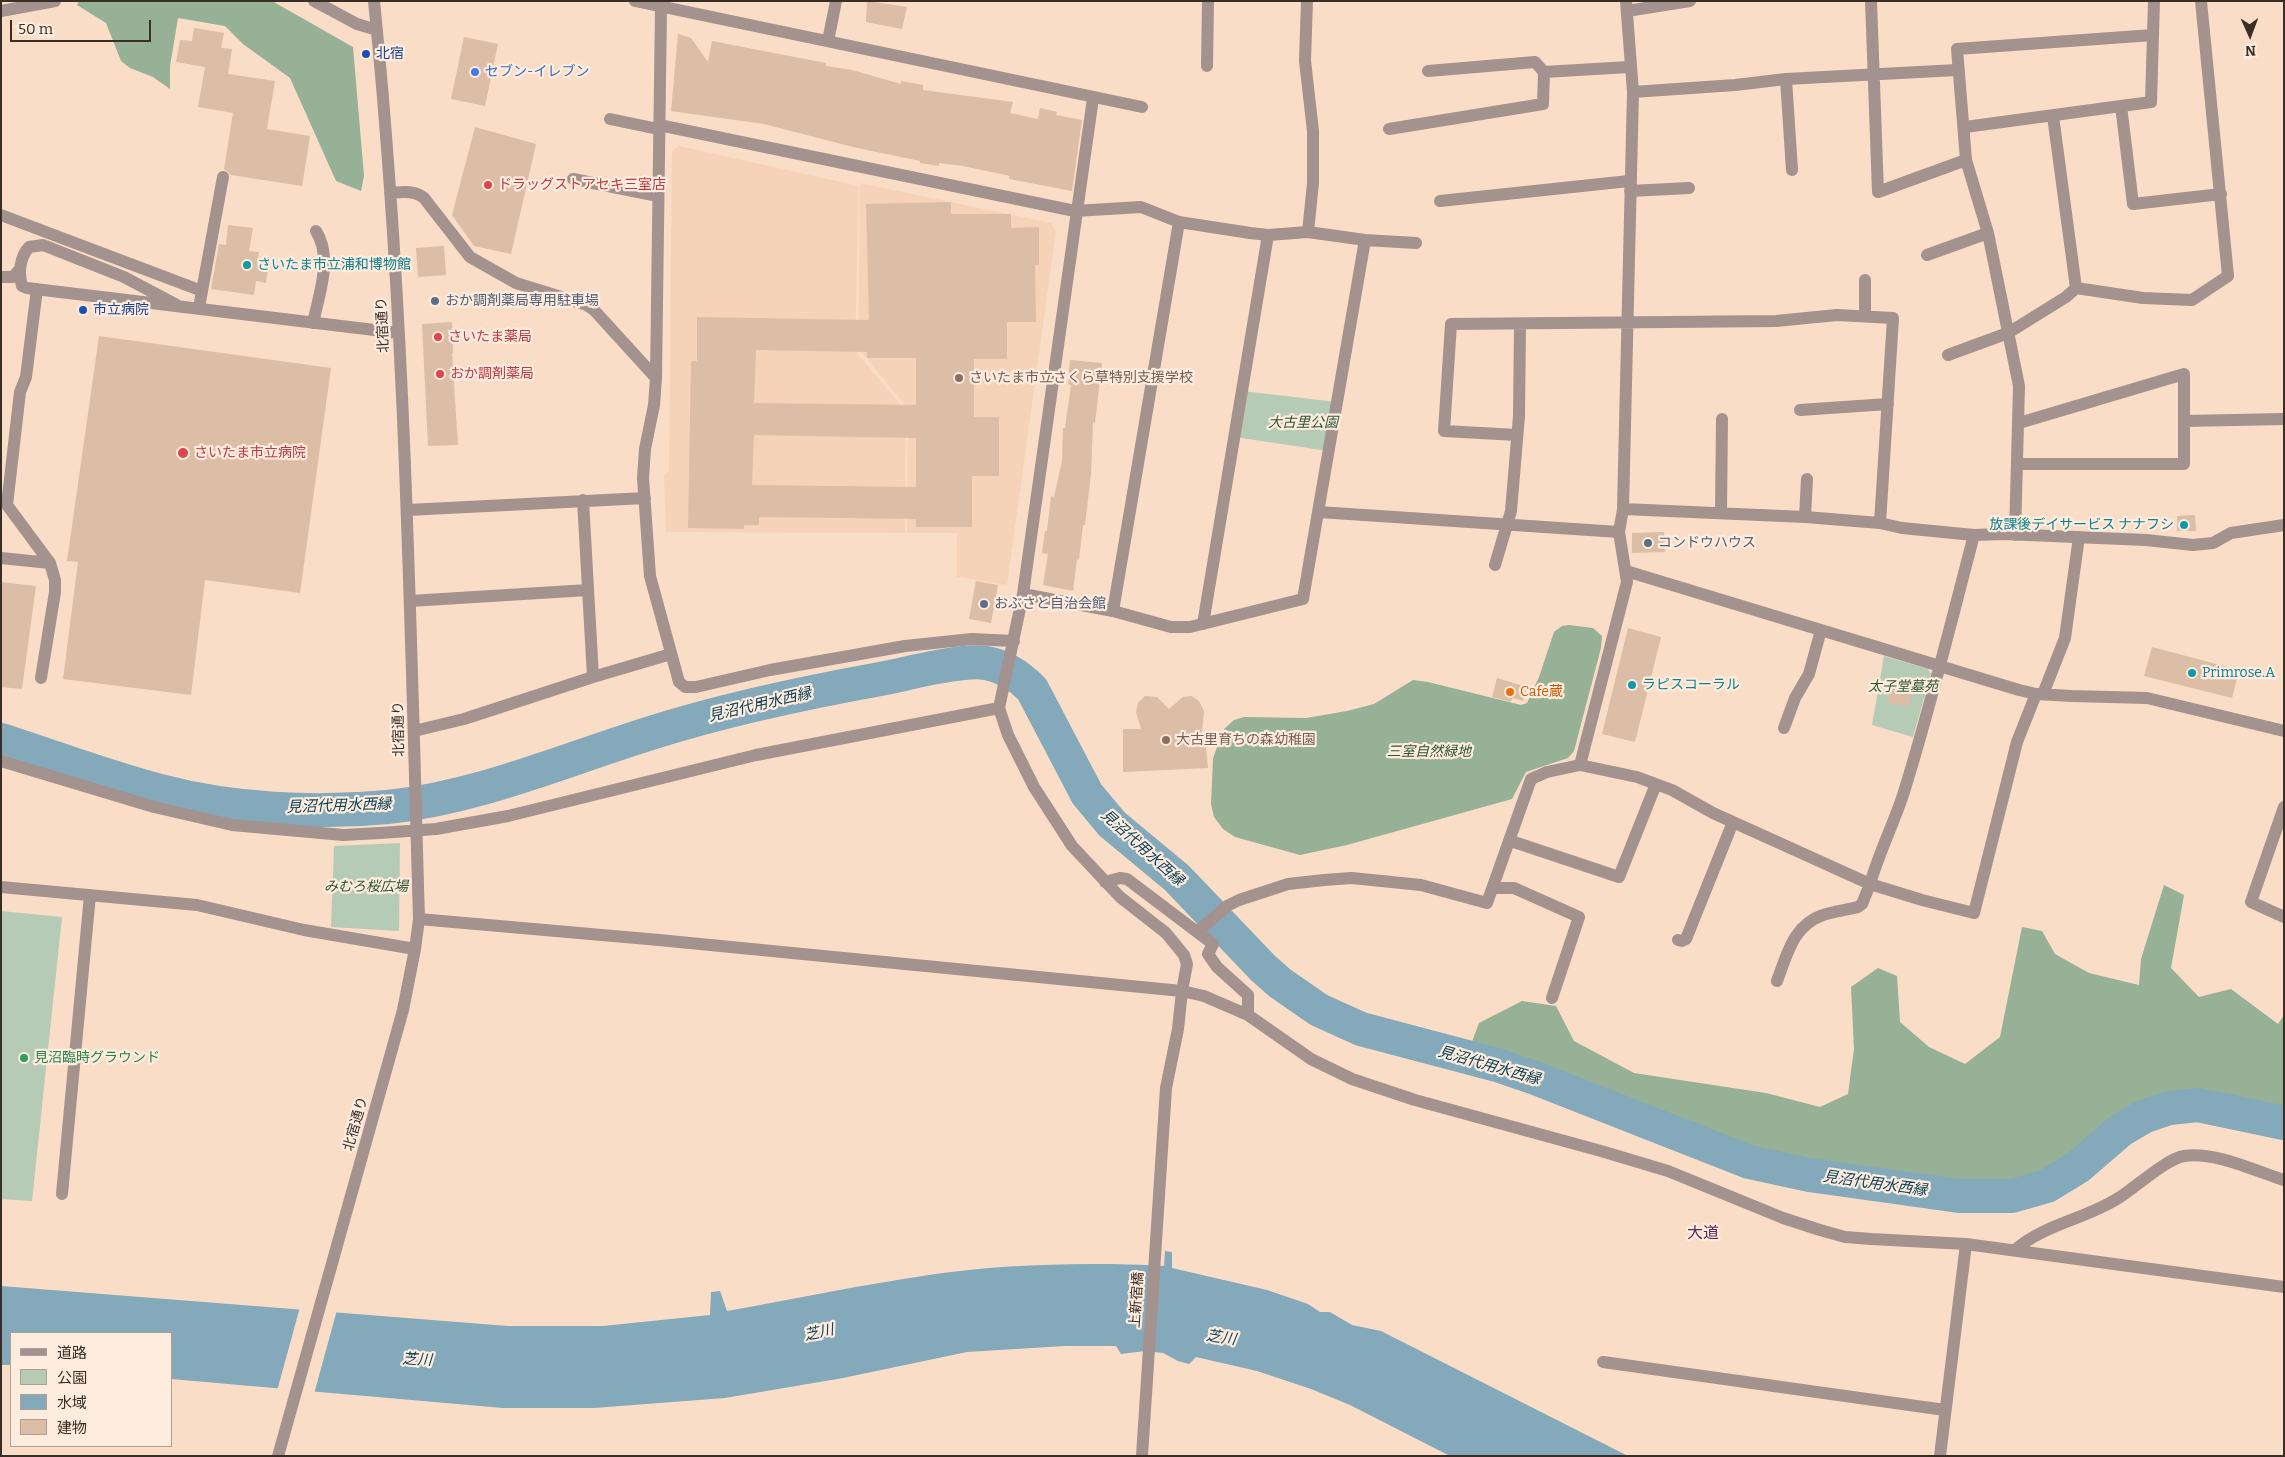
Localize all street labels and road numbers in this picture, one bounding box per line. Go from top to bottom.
street label: 北宿通り [373,297,393,353]
street label: 北宿通り [390,701,408,757]
street label: 北宿通り [340,1095,372,1153]
street label: 上新宿橋 [1127,1271,1147,1329]

